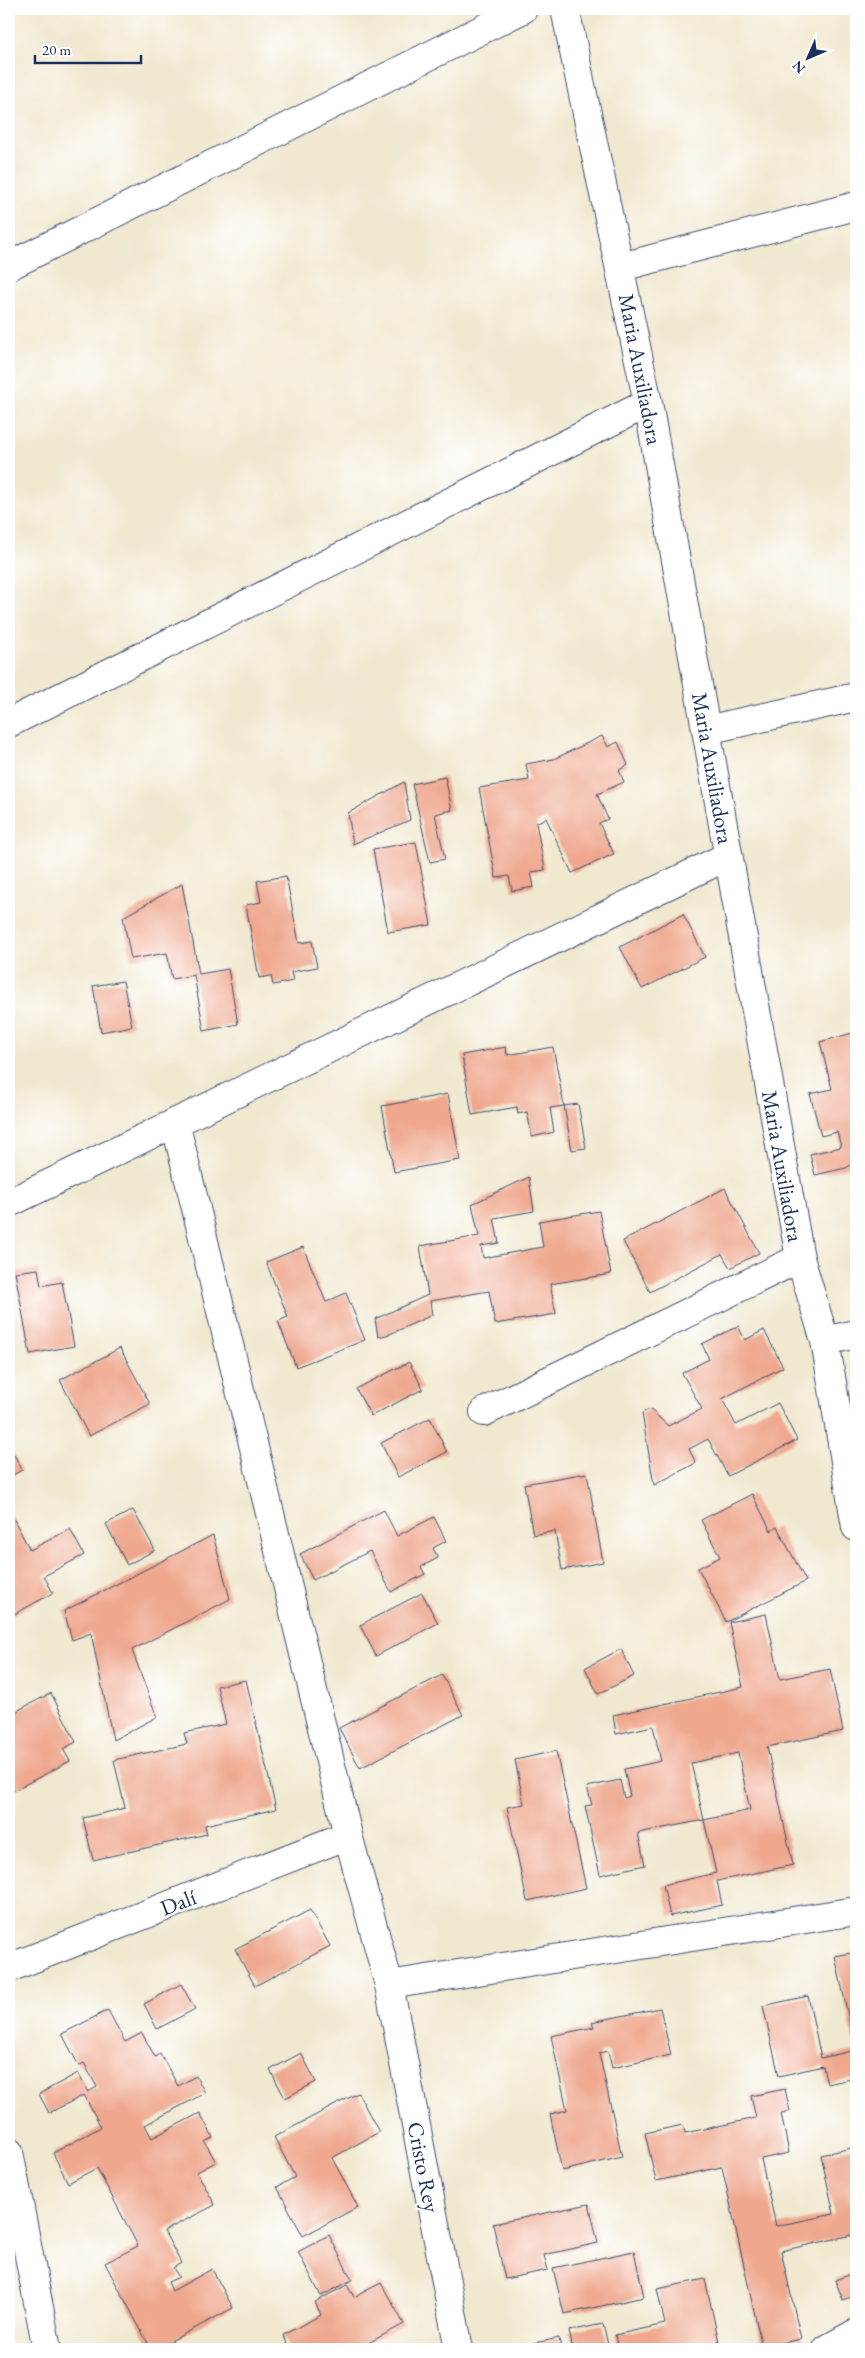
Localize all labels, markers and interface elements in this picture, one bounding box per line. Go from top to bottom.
scale bar [35,32,141,64]
north arrow [782,32,832,82]
text: 20 m [42,40,71,59]
text: N [788,56,809,78]
street label: Maria Auxiliadora [612,291,669,447]
street label: Maria Auxiliadora [685,690,740,846]
street label: Maria Auxiliadora [755,1088,810,1244]
street label: Dalí [156,1882,201,1922]
street label: Cristo Rey [401,2119,447,2215]

